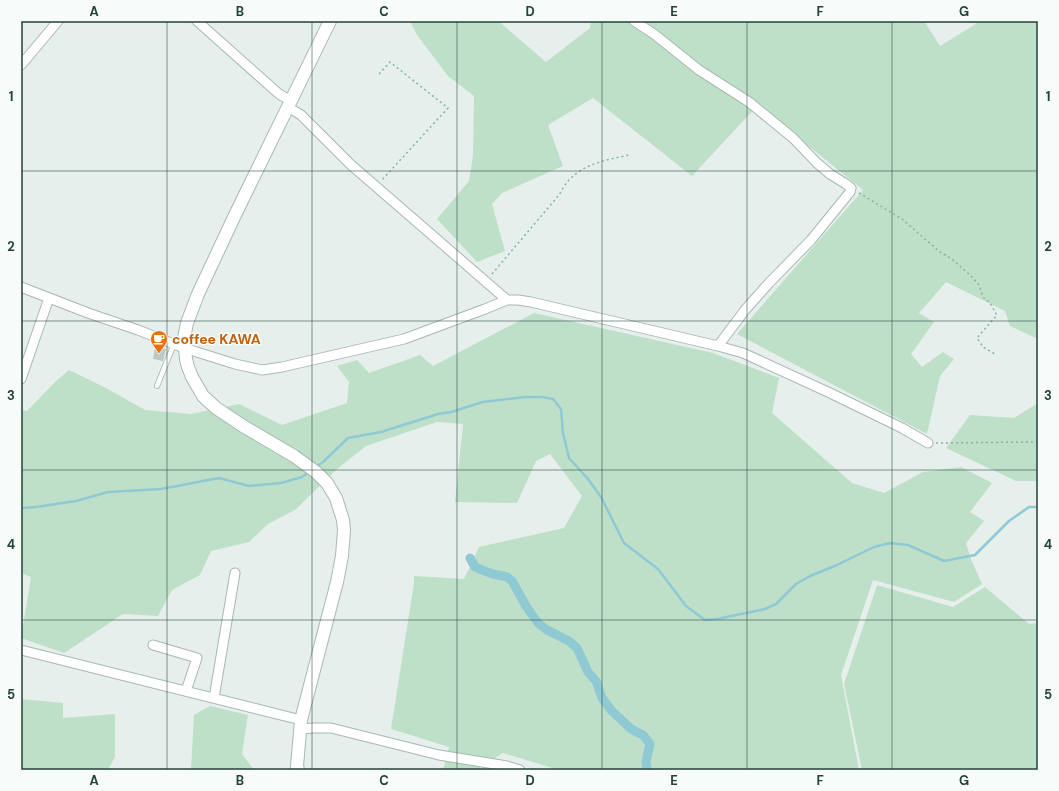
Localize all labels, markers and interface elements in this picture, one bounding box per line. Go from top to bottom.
text: A [89,3,99,20]
text: B [236,3,244,20]
text: C [379,3,389,20]
text: D [525,3,535,20]
text: E [670,3,678,20]
text: F [816,3,824,20]
text: G [959,3,969,20]
text: 1 [9,88,13,105]
text: 1 [1046,88,1050,105]
text: 2 [7,238,15,255]
text: 2 [1044,238,1052,255]
cafe icon: coffee KAWA [149,329,169,354]
place label: coffee KAWA [172,330,261,348]
text: 3 [7,387,15,404]
text: 3 [1044,387,1052,404]
text: 4 [7,536,15,553]
text: 4 [1044,536,1052,553]
text: 5 [7,686,15,703]
text: 5 [1044,686,1052,703]
text: A [89,772,99,789]
text: B [236,772,244,789]
text: C [379,772,389,789]
text: D [525,772,535,789]
text: E [670,772,678,789]
text: F [816,772,824,789]
text: G [959,772,969,789]

